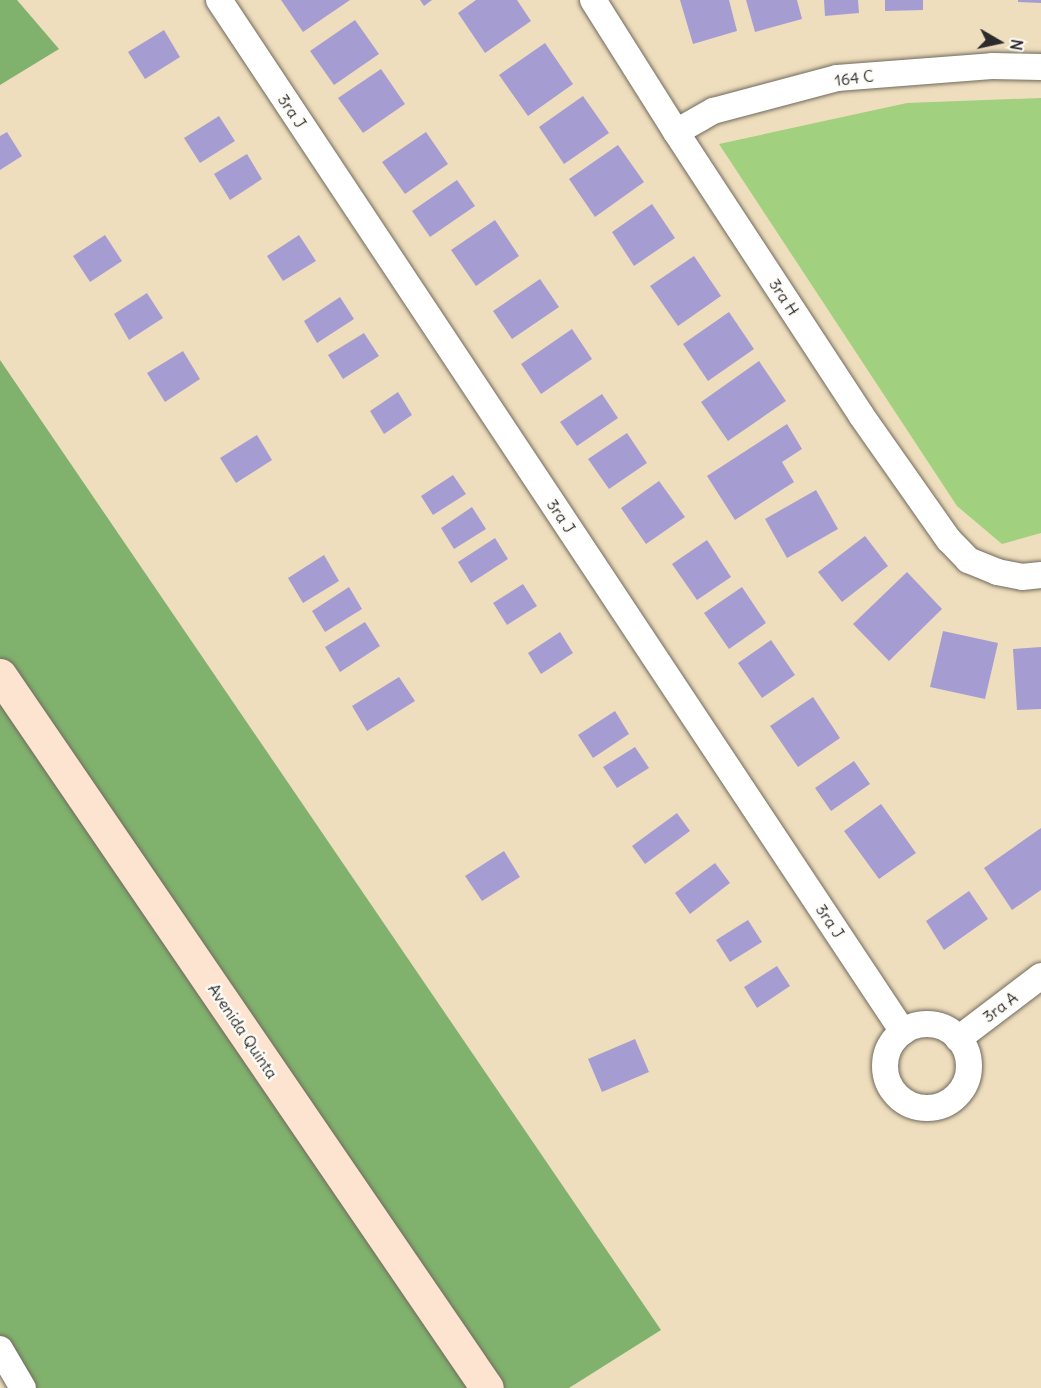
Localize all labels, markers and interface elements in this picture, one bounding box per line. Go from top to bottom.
north arrow [969,12,1029,72]
text: N [1006,38,1028,52]
street label: 164 C [833,66,875,90]
street label: 3ra J [274,90,310,132]
street label: 3ra H [765,275,803,319]
street label: 3ra J [543,495,579,537]
street label: 3ra J [812,900,848,942]
street label: Avenida Quinta [204,980,282,1082]
street label: 3ra A [979,988,1021,1026]

